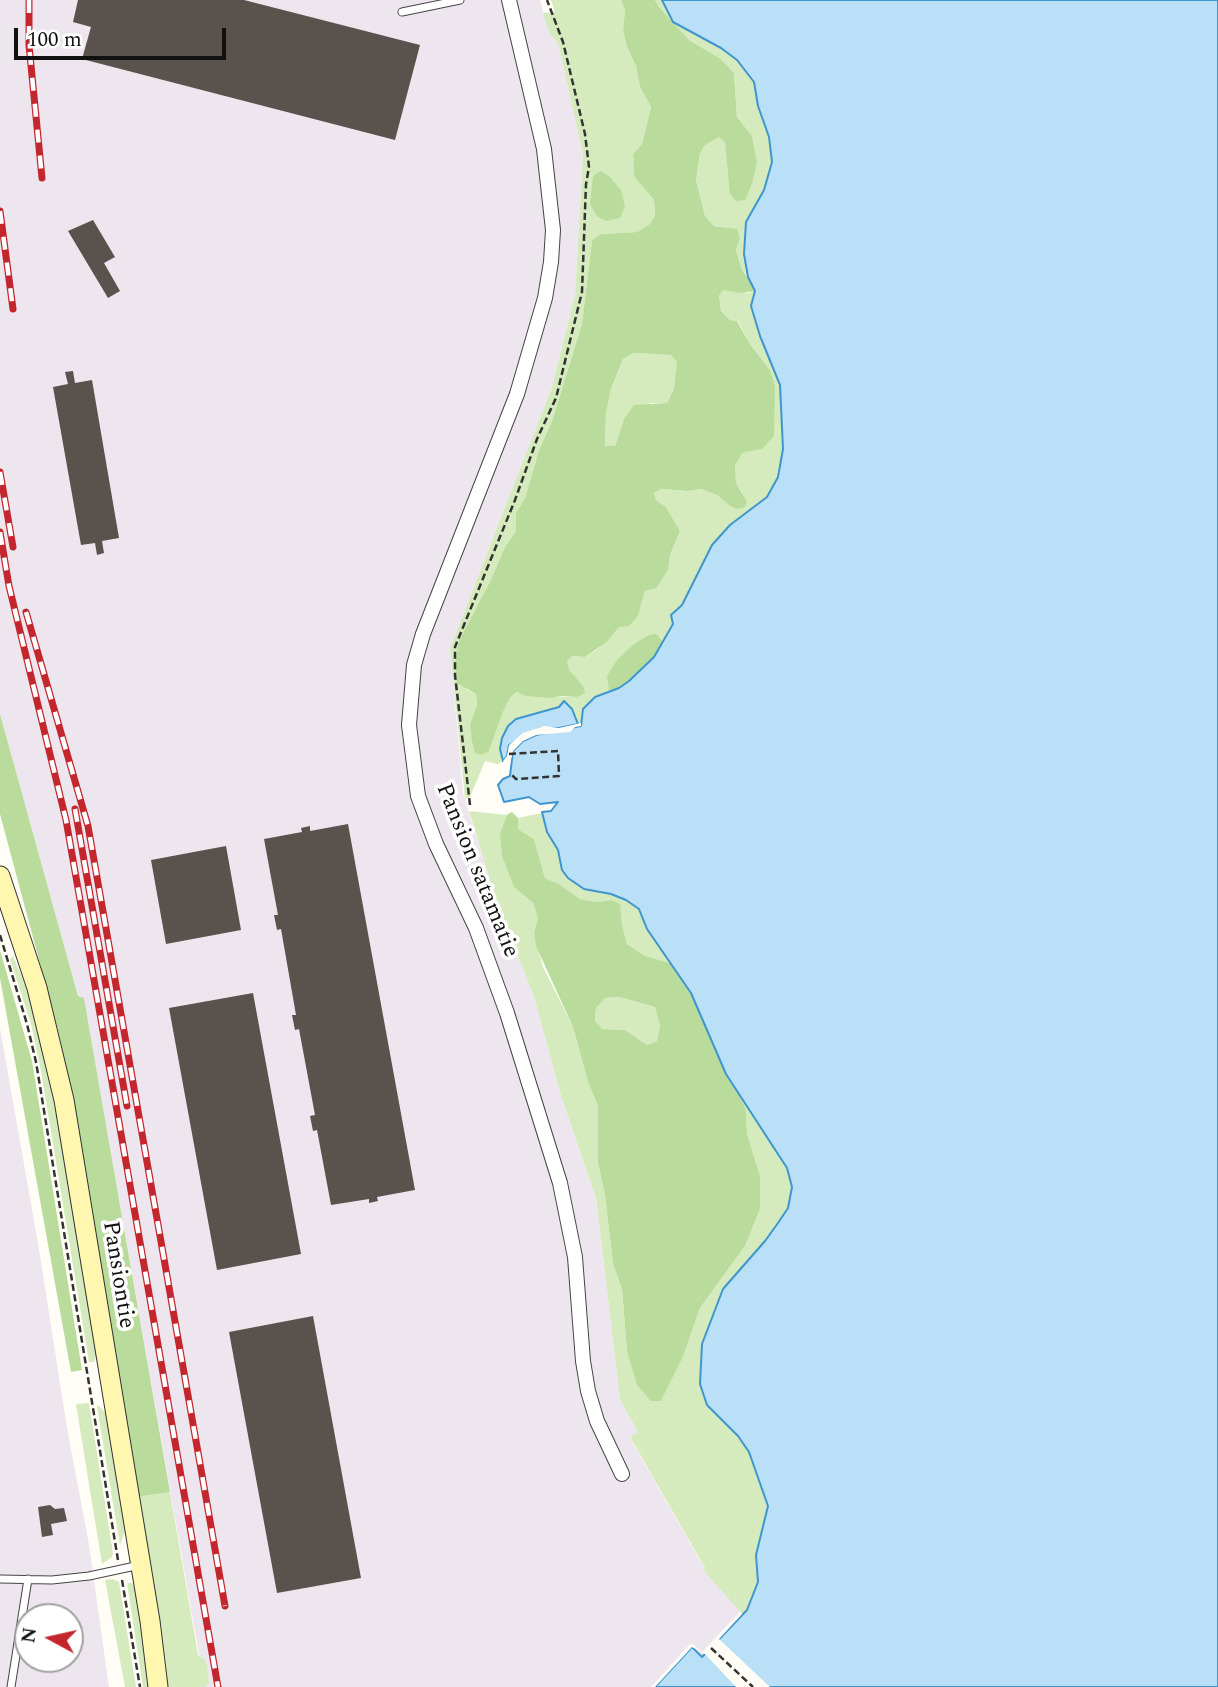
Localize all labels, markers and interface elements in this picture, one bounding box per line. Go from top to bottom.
scale bar [18,14,229,58]
text: 100 m [27,24,82,56]
street label: Pansion satamatie [428,780,524,962]
street label: Pansiontie [95,1219,139,1331]
north arrow [14,1603,84,1673]
text: N [14,1626,45,1645]

